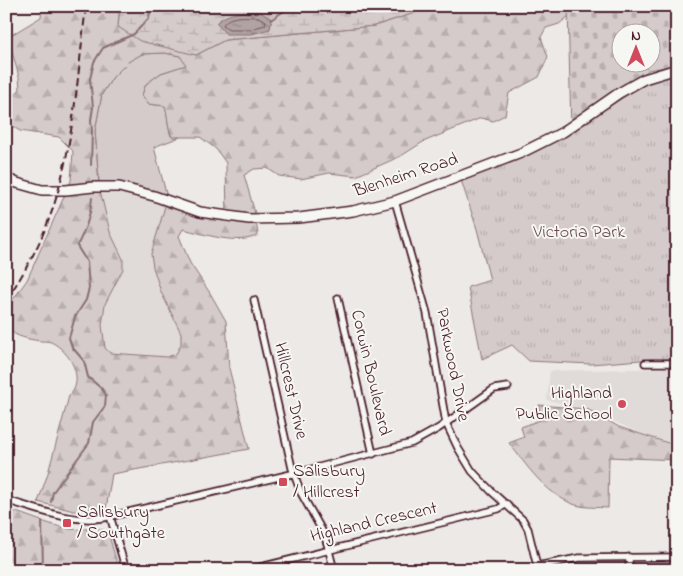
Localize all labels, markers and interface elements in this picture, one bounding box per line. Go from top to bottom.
north arrow [610,22,660,72]
text: N [631,26,641,47]
street label: Blenheim Road [349,147,462,205]
park label: Victoria Park [532,220,625,246]
street label: Parkwood Drive [428,306,476,425]
street label: Corwin Boulevard [343,308,397,438]
street label: Hillcrest Drive [266,340,314,443]
place label: Highland Public School [515,381,612,428]
marker: Highland Public School [616,398,628,410]
place label: Salisbury / Hillcrest [293,459,365,506]
marker: Salisbury / Hillcrest [277,476,289,488]
street label: Highland Crescent [308,496,440,551]
place label: Salisbury / Southgate [77,500,166,548]
marker: Salisbury / Southgate [61,517,73,529]

